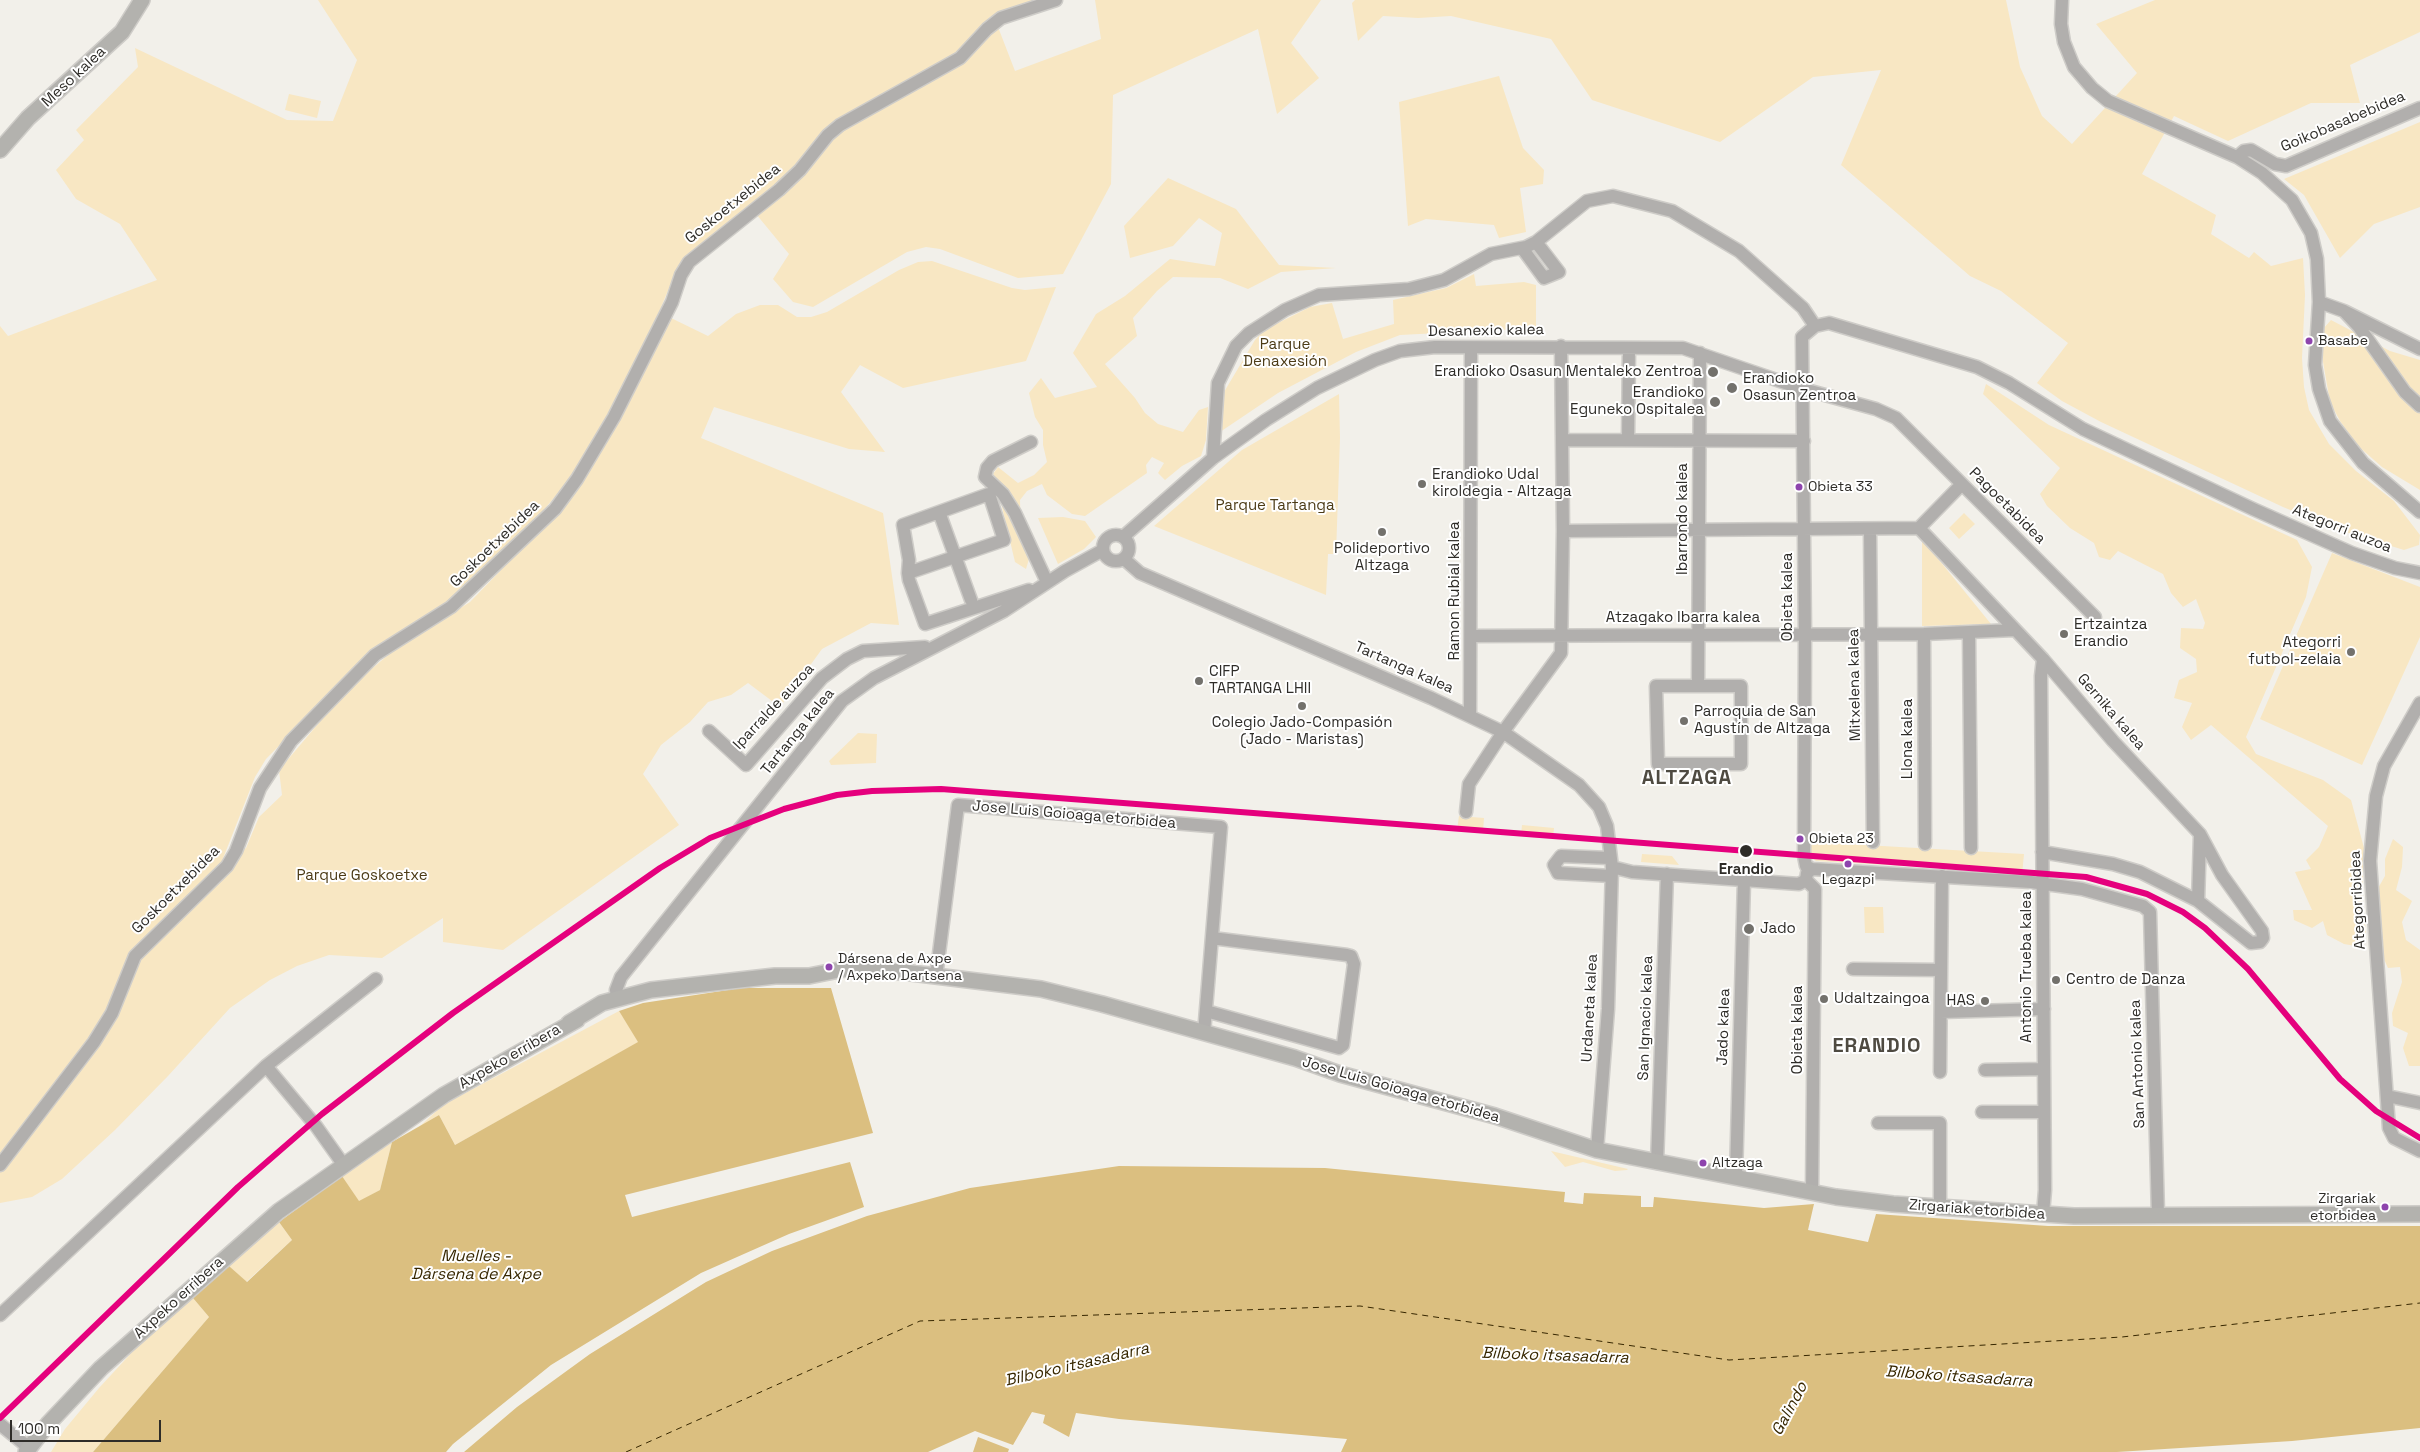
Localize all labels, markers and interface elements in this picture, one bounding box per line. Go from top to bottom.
street label: Meso kalea [38,43,110,111]
street label: Goikobasabebidea [2278,88,2408,156]
street label: Goskoetxebidea [682,160,784,248]
street label: Desanexio kalea [1428,321,1544,341]
place label: Basabe [2318,333,2368,349]
park label: Parque Denaxesión [1243,336,1327,371]
marker: Basabe [2304,336,2314,346]
place label: Erandioko Osasun Mentaleko Zentroa [1434,363,1702,381]
marker: Erandioko Osasun Mentaleko Zentroa [1706,365,1720,379]
place label: Erandioko Osasun Zentroa [1743,370,1856,405]
marker: Erandioko Osasun Zentroa [1725,381,1739,395]
place label: Erandioko Eguneko Ospitalea [1570,384,1704,419]
marker: Erandioko Eguneko Ospitalea [1708,395,1722,409]
street label: Ibarrondo kalea [1674,463,1692,575]
street label: Pagoetabidea [1965,464,2049,548]
place label: Erandioko Udal kiroldegia - Altzaga [1432,466,1572,501]
marker: Erandioko Udal kiroldegia - Altzaga [1416,478,1428,490]
place label: Obieta 33 [1808,479,1873,495]
marker: Obieta 33 [1794,482,1804,492]
street label: Goskoetxebidea [447,497,543,591]
park label: Parque Tartanga [1215,497,1335,515]
street label: Ategorri auzoa [2290,501,2394,557]
street label: Ramon Rubial kalea [1446,521,1464,661]
marker: Polideportivo Altzaga [1376,526,1388,538]
place label: Polideportivo Altzaga [1334,540,1430,575]
street label: Obieta kalea [1779,553,1797,641]
street label: Atzagako Ibarra kalea [1606,609,1760,627]
place label: Ertzaintza Erandio [2074,616,2147,651]
street label: Mitxelena kalea [1845,628,1865,742]
marker: Ertzaintza Erandio [2058,628,2070,640]
place label: Ategorri futbol-zelaia [2248,634,2341,669]
street label: Tartanga kalea [1352,638,1456,698]
marker: Ategorri futbol-zelaia [2345,646,2357,658]
street label: Iparralde auzoa [730,660,818,754]
place label: CIFP TARTANGA LHII [1209,663,1311,698]
street label: Gernika kalea [2073,670,2149,754]
marker: CIFP TARTANGA LHII [1193,675,1205,687]
street label: Tartanga kalea [758,685,838,779]
street label: Llona kalea [1899,699,1917,779]
marker: Colegio Jado-Compasión (Jado - Maristas) [1296,700,1308,712]
place label: Parroquia de San Agustín de Altzaga [1694,703,1830,738]
place label: Colegio Jado-Compasión (Jado - Maristas) [1212,714,1392,749]
marker: Parroquia de San Agustín de Altzaga [1678,715,1690,727]
district label: ALTZAGA [1641,767,1733,791]
street label: Jose Luis Goioaga etorbidea [971,797,1177,833]
place label: Obieta 23 [1809,831,1874,847]
marker: Obieta 23 [1795,834,1805,844]
street label: Goskoetxebidea [128,842,224,938]
marker: Erandio [1738,843,1754,859]
street label: Ategorribidea [2346,850,2370,950]
marker: Legazpi [1843,859,1853,869]
place label: Erandio [1719,861,1773,879]
park label: Parque Goskoetxe [296,867,428,885]
place label: Legazpi [1822,872,1874,888]
street label: Antonio Trueba kalea [2018,891,2036,1043]
place label: Jado [1760,920,1796,938]
marker: Jado [1742,922,1756,936]
place label: Dársena de Axpe / Axpeko Dartsena [838,951,962,984]
street label: Urdaneta kalea [1578,953,1602,1063]
street label: San Ignacio kalea [1635,955,1657,1081]
marker: Dársena de Axpe / Axpeko Dartsena [824,962,834,972]
place label: Centro de Danza [2066,971,2185,989]
marker: Centro de Danza [2050,974,2062,986]
street label: Obieta kalea [1789,986,1807,1074]
street label: Jado kalea [1714,988,1734,1066]
place label: Udaltzaingoa [1834,990,1930,1008]
place label: HAS [1947,992,1975,1010]
marker: Udaltzaingoa [1818,993,1830,1005]
marker: HAS [1979,995,1991,1007]
street label: San Antonio kalea [2127,999,2149,1129]
street label: Axpeko erribera [456,1021,564,1093]
district label: ERANDIO [1832,1035,1922,1059]
street label: Jose Luis Goioaga etorbidea [1300,1053,1502,1127]
place label: Altzaga [1712,1155,1763,1171]
marker: Altzaga [1698,1158,1708,1168]
place label: Zirgariak etorbidea [2310,1191,2376,1224]
street label: Zirgariak etorbidea [1908,1196,2046,1224]
marker: Zirgariak etorbidea [2380,1202,2390,1212]
water label: Muelles - Dársena de Axpe [411,1247,541,1285]
street label: Axpeko erribera [131,1253,227,1343]
water label: Bilboko itsasadarra [1003,1339,1151,1391]
water label: Bilboko itsasadarra [1481,1344,1629,1368]
water label: Bilboko itsasadarra [1885,1362,2033,1392]
water label: Galindo [1768,1379,1812,1439]
scale bar [12,1410,164,1442]
text: 100 m [18,1419,60,1438]

